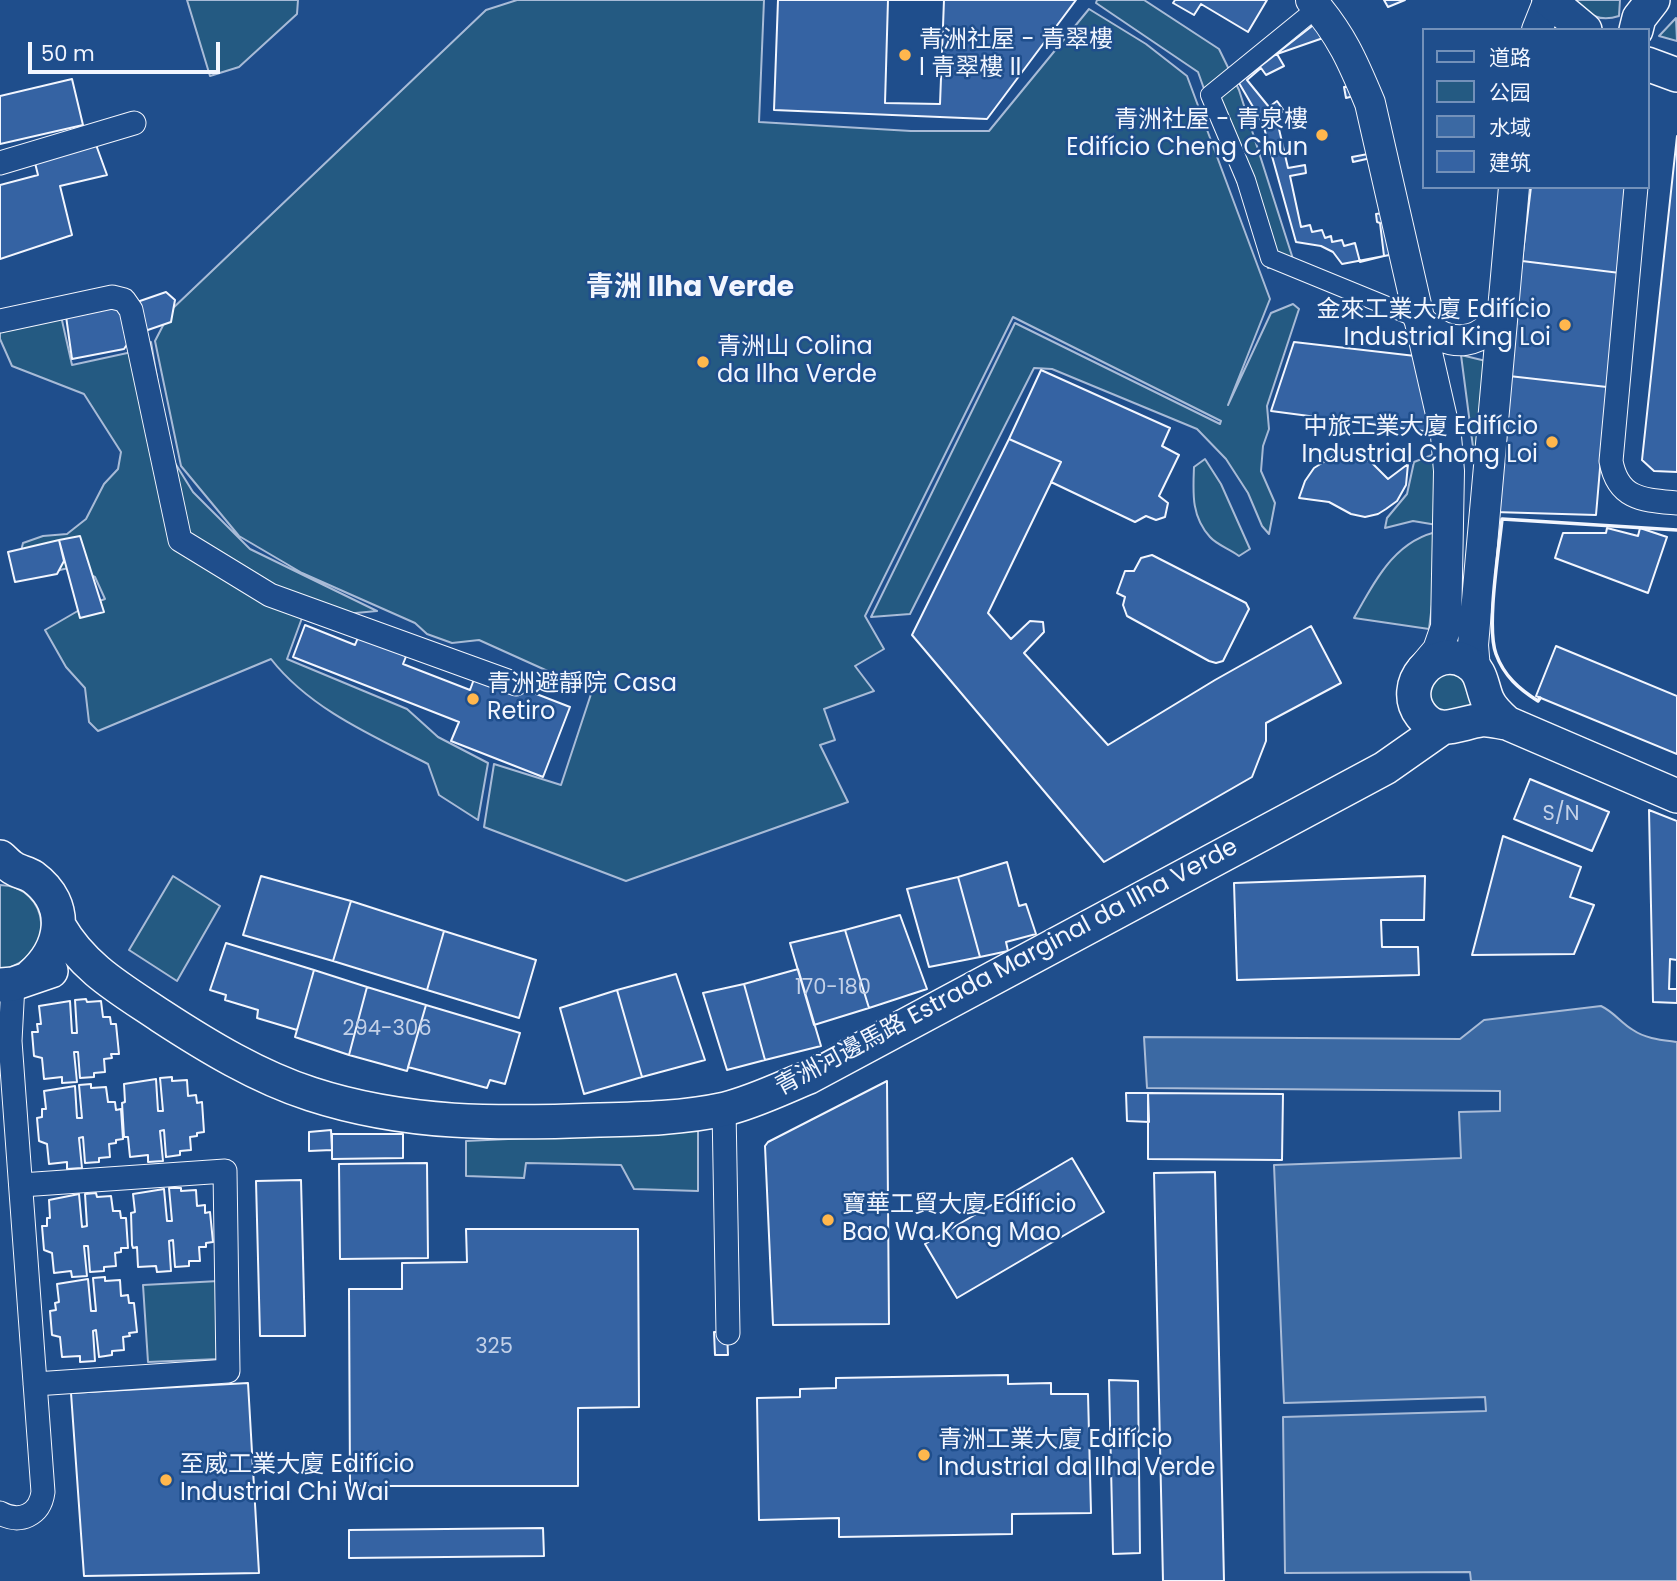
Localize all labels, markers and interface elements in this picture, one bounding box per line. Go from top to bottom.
place label: 青洲社屋 - 青翠樓 I 青翠樓 II [919,27,1113,83]
scale bar [32,28,224,72]
legend [1422,28,1649,189]
text: 50 m [41,39,95,68]
text: 道路 [1489,43,1531,72]
marker: 青洲社屋 - 青翠樓 I 青翠樓 II [897,47,913,63]
text: 公园 [1489,78,1531,107]
place label: 青洲社屋 - 青泉樓 Edifício Cheng Chun [1066,107,1308,163]
text: 水域 [1489,113,1531,142]
marker: 青洲社屋 - 青泉樓 Edifício Cheng Chun [1314,127,1330,143]
text: 建筑 [1489,148,1531,177]
district label: 青洲 Ilha Verde [586,272,794,306]
place label: 金來工業大廈 Edifício Industrial King Loi [1317,297,1551,353]
marker: 金來工業大廈 Edifício Industrial King Loi [1557,317,1573,333]
place label: 青洲山 Colina da Ilha Verde [717,334,877,390]
marker: 青洲山 Colina da Ilha Verde [695,354,711,370]
place label: 中旅工業大廈 Edifício Industrial Chong Loi [1302,414,1538,470]
marker: 中旅工業大廈 Edifício Industrial Chong Loi [1544,434,1560,450]
place label: 青洲避靜院 Casa Retiro [487,671,677,727]
marker: 青洲避靜院 Casa Retiro [465,691,481,707]
house number: S/N [1542,802,1580,828]
street label: 青洲河邊馬路 Estrada Marginal da Ilha Verde [771,833,1243,1103]
house number: 170-180 [795,976,871,1002]
house number: 294-306 [343,1017,431,1043]
place label: 寶華工貿大廈 Edifício Bao Wa Kong Mao [842,1192,1076,1248]
marker: 寶華工貿大廈 Edifício Bao Wa Kong Mao [820,1212,836,1228]
house number: 325 [475,1335,513,1361]
place label: 青洲工業大廈 Edifício Industrial da Ilha Verde [938,1427,1215,1483]
marker: 青洲工業大廈 Edifício Industrial da Ilha Verde [916,1447,932,1463]
place label: 至威工業大廈 Edifício Industrial Chi Wai [180,1452,414,1508]
marker: 至威工業大廈 Edifício Industrial Chi Wai [158,1472,174,1488]

